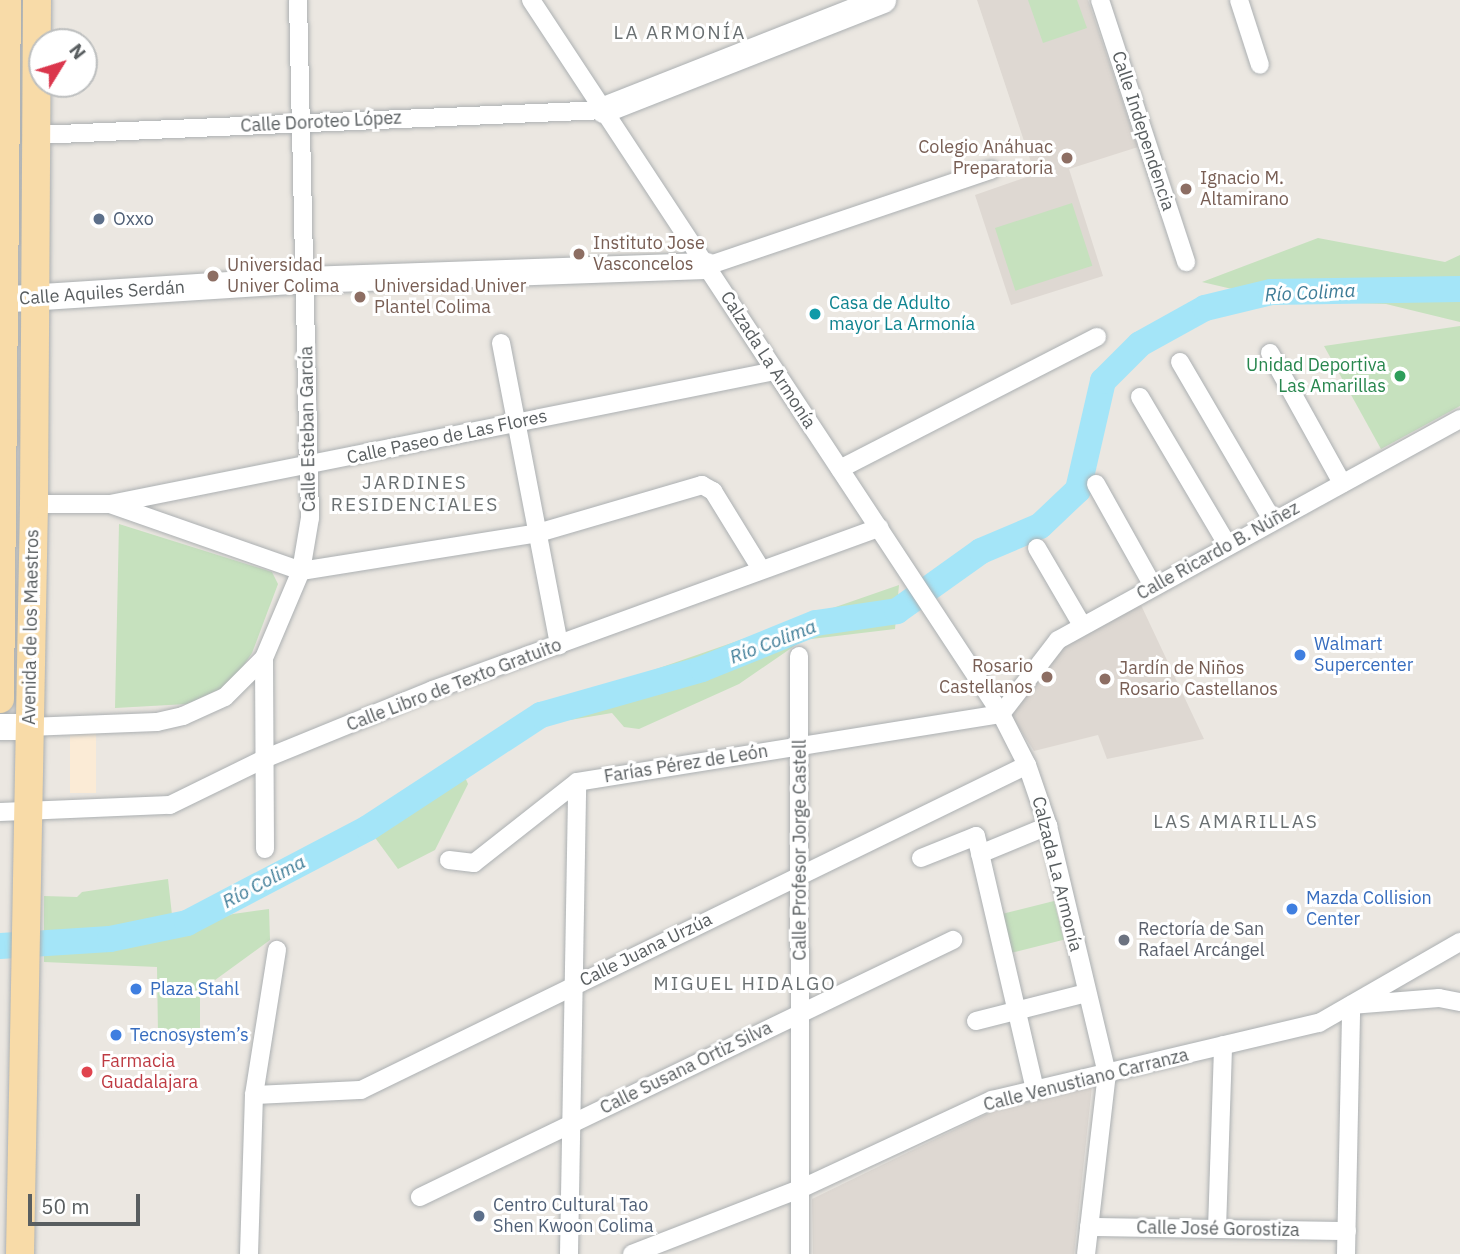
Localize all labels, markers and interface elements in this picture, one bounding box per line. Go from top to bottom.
district label: LA ARMONÍA [615,22,745,44]
north arrow [28,28,98,98]
text: N [64,38,92,64]
street label: Calle Independencia [1107,48,1179,214]
street label: Calle Doroteo López [240,107,402,137]
place label: Colegio Anáhuac Preparatoria [918,137,1053,180]
marker: Colegio Anáhuac Preparatoria [1059,150,1075,166]
place label: Ignacio M. Altamirano [1200,168,1289,210]
marker: Ignacio M. Altamirano [1178,181,1194,197]
place label: Oxxo [113,208,154,230]
marker: Oxxo [91,211,107,227]
place label: Instituto Jose Vasconcelos [593,233,705,276]
marker: Instituto Jose Vasconcelos [571,246,587,262]
place label: Universidad Univer Colima [227,255,339,298]
marker: Universidad Univer Colima [205,268,221,284]
street label: Calle Aquiles Serdán [18,276,186,310]
place label: Universidad Univer Plantel Colima [374,276,526,318]
water label: Río Colima [1264,279,1356,307]
street label: Calzada La Armonía [716,287,820,433]
marker: Universidad Univer Plantel Colima [352,289,368,305]
place label: Casa de Adulto mayor La Armonía [829,293,975,336]
marker: Casa de Adulto mayor La Armonía [807,306,823,322]
street label: Calle Esteban García [296,346,320,512]
place label: Unidad Deportiva Las Amarillas [1246,355,1386,398]
marker: Unidad Deportiva Las Amarillas [1392,368,1408,384]
street label: Calle Paseo de Las Flores [345,405,549,469]
district label: JARDINES RESIDENCIALES [332,472,498,516]
street label: Calle Ricardo B. Núñez [1133,497,1303,605]
street label: Avenida de los Maestros [18,529,44,725]
water label: Río Colima [726,615,820,669]
street label: Calle Libro de Texto Gratuito [343,634,565,736]
place label: Walmart Supercenter [1314,634,1413,676]
marker: Walmart Supercenter [1292,647,1308,663]
place label: Rosario Castellanos [939,656,1033,698]
place label: Jardín de Niños Rosario Castellanos [1119,658,1278,700]
marker: Rosario Castellanos [1039,669,1055,685]
marker: Jardín de Niños Rosario Castellanos [1097,671,1113,687]
street label: Calle Profesor Jorge Castell [789,739,811,961]
street label: Farías Pérez de León [603,740,769,788]
street label: Calzada La Armonía [1027,794,1087,954]
district label: LAS AMARILLAS [1155,811,1317,833]
water label: Río Colima [219,851,309,913]
place label: Mazda Collision Center [1306,888,1432,930]
marker: Mazda Collision Center [1284,901,1300,917]
street label: Calle Juana Urzúa [576,909,716,991]
place label: Rectoría de San Rafael Arcángel [1138,919,1265,962]
marker: Rectoría de San Rafael Arcángel [1116,932,1132,948]
district label: MIGUEL HIDALGO [655,973,835,995]
place label: Plaza Stahl [150,978,239,1000]
marker: Plaza Stahl [128,981,144,997]
street label: Calle Susana Ortiz Silva [597,1017,775,1119]
place label: Tecnosystem’s [130,1024,249,1046]
marker: Tecnosystem’s [108,1027,124,1043]
street label: Calle Venustiano Carranza [981,1044,1191,1116]
place label: Farmacia Guadalajara [101,1051,198,1094]
marker: Farmacia Guadalajara [79,1064,95,1080]
scale bar [32,1180,144,1224]
text: 50 m [41,1192,90,1220]
place label: Centro Cultural Tao Shen Kwoon Colima [493,1195,654,1238]
marker: Centro Cultural Tao Shen Kwoon Colima [471,1208,487,1224]
street label: Calle José Gorostiza [1136,1217,1300,1241]

